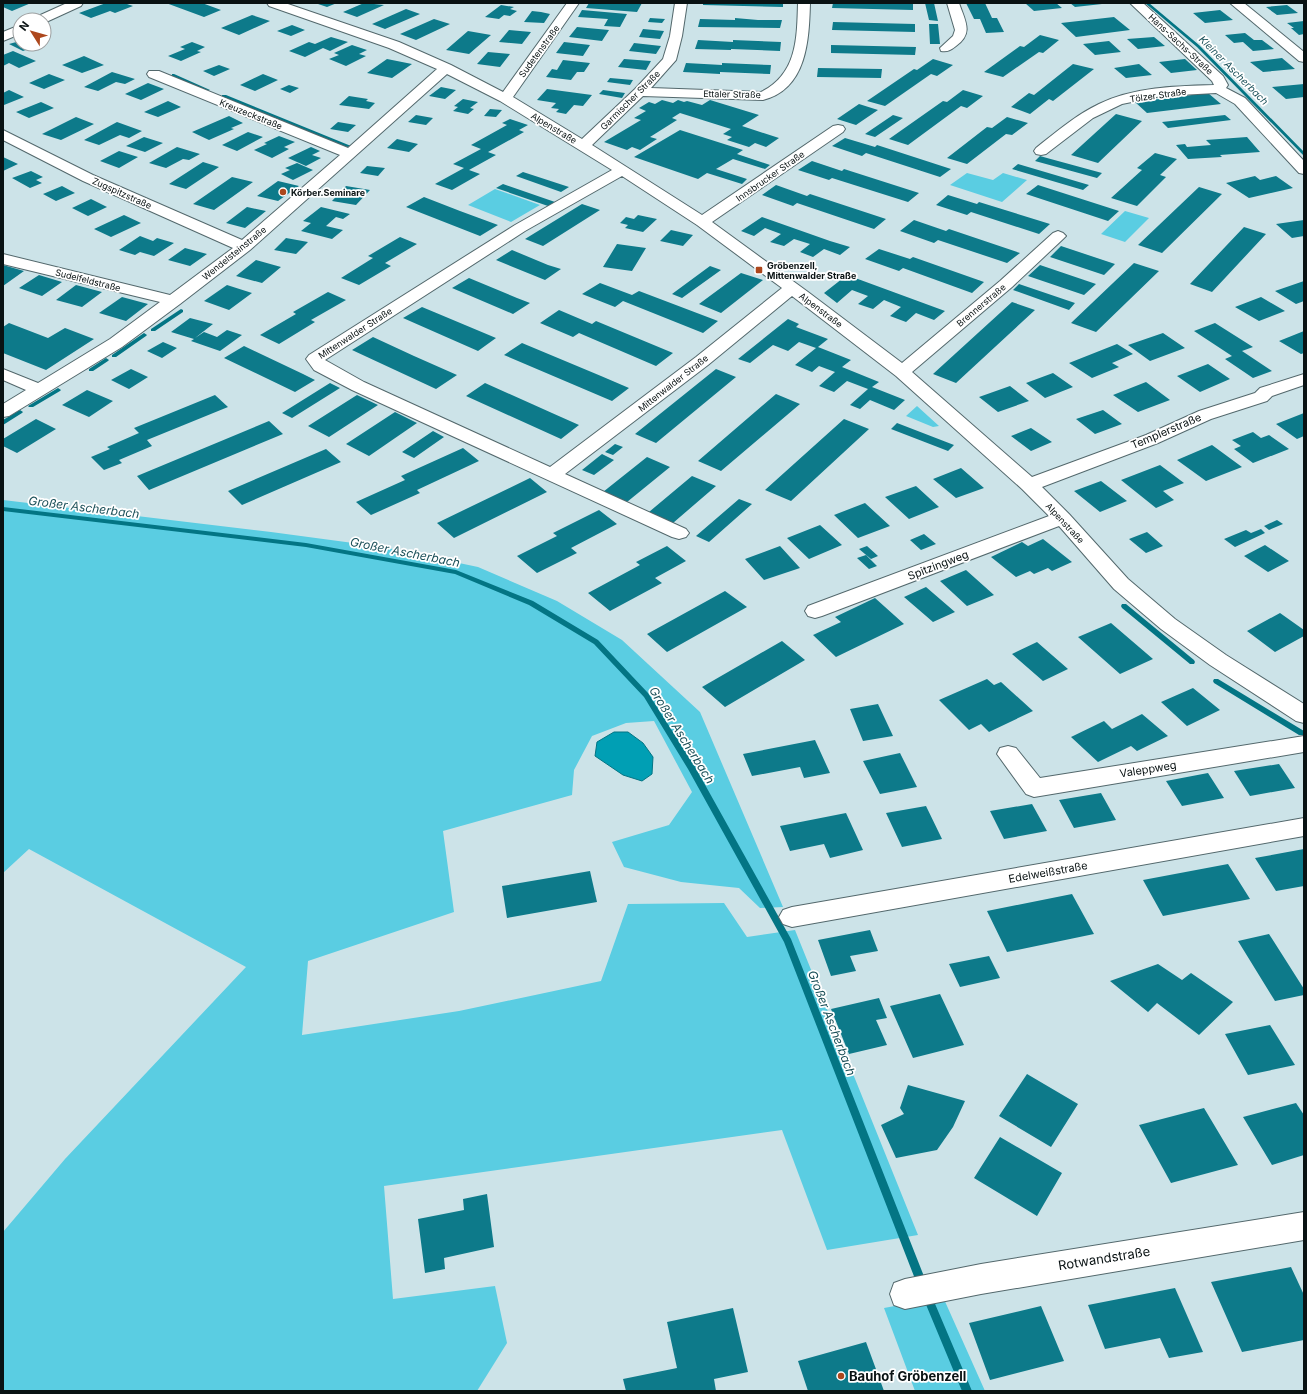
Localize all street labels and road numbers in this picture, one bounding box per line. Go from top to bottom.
street label: Hans-Sachs-Straße [1146,11,1216,77]
street label: Sudetenstraße [516,23,562,79]
street label: Garmischer Straße [598,68,662,132]
street label: Tölzer Straße [1129,86,1187,104]
street label: Ettaler Straße [703,88,761,100]
street label: Kreuzeckstraße [218,96,284,132]
street label: Alpenstraße [529,110,579,146]
street label: Innsbrucker Straße [734,148,806,204]
street label: Zugspitzstraße [91,175,153,211]
street label: Wendelsteinstraße [200,224,268,282]
street label: Sudelfeldstraße [54,267,122,293]
street label: Brennerstraße [954,281,1008,329]
street label: Alpenstraße [797,290,845,330]
street label: Mittenwalder Straße [316,305,394,361]
street label: Mittenwalder Straße [636,352,710,414]
street label: Templerstraße [1129,410,1203,452]
street label: Alpenstraße [1043,500,1087,546]
street label: Spitzingweg [906,547,970,583]
street label: Valeppweg [1118,758,1178,780]
street label: Edelweißstraße [1007,858,1089,886]
street label: Rotwandstraße [1057,1243,1151,1273]

